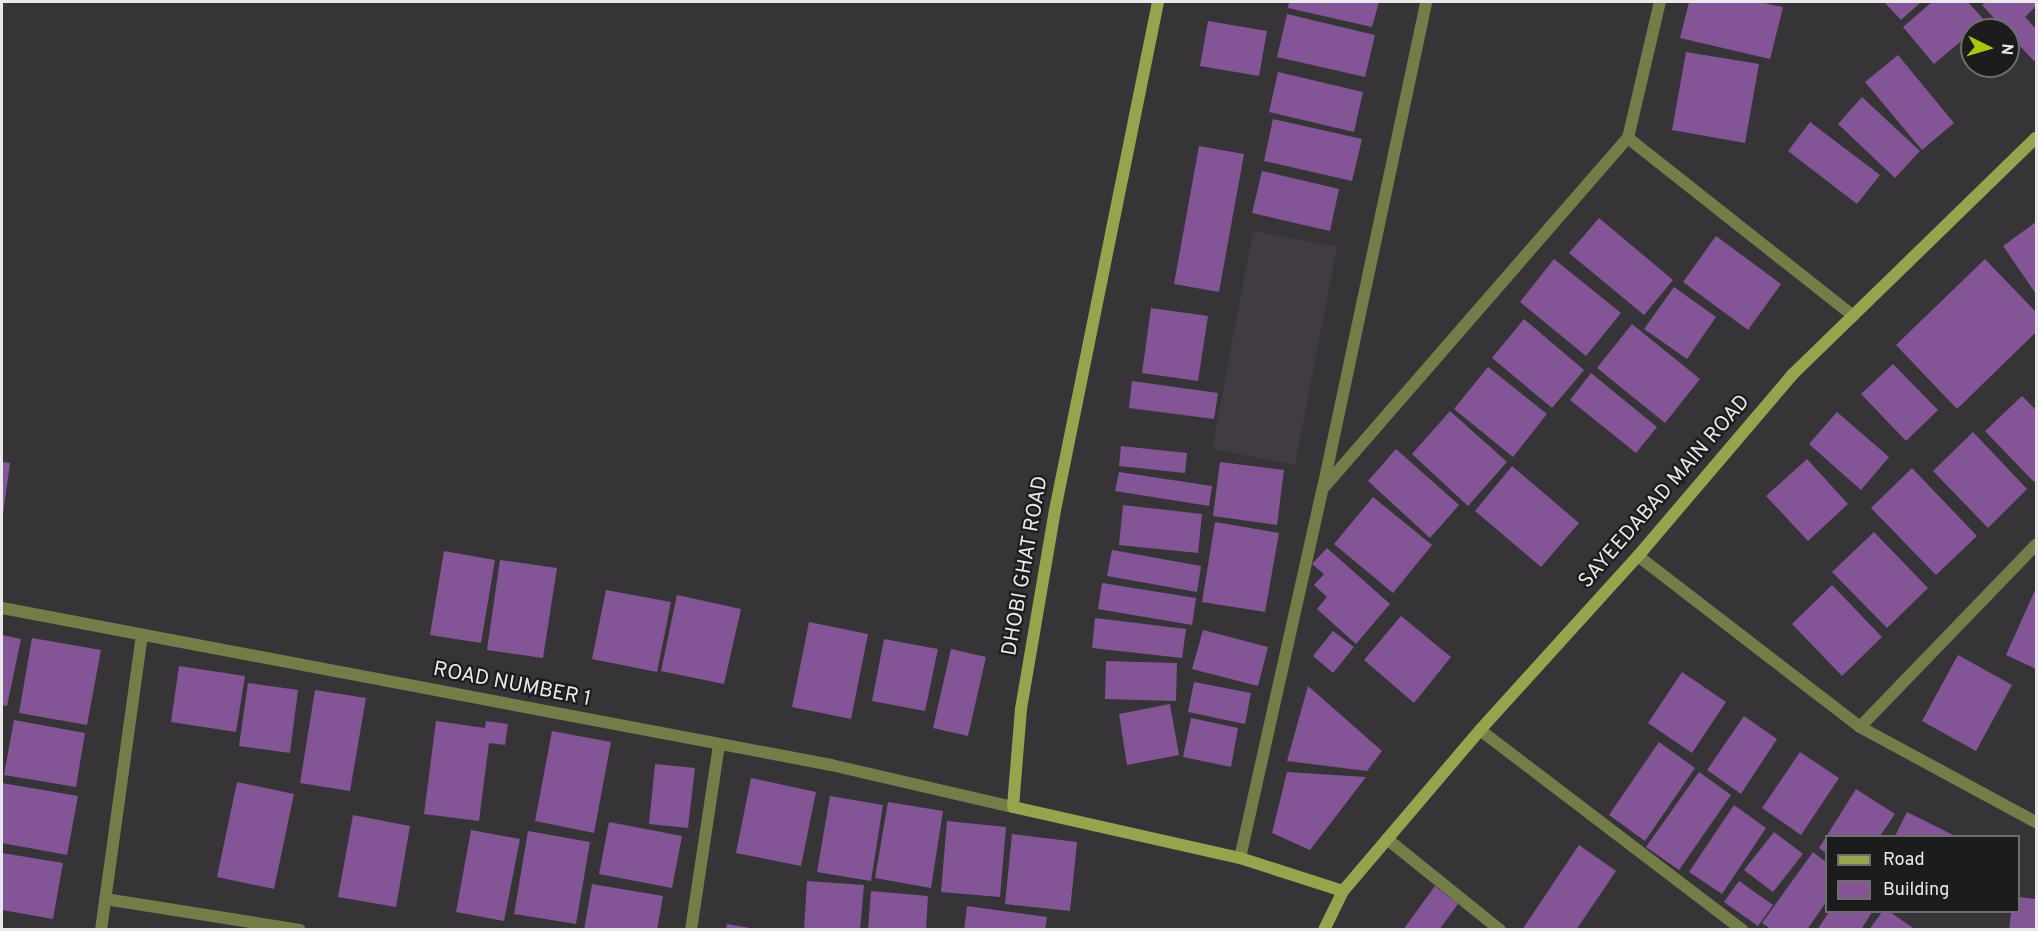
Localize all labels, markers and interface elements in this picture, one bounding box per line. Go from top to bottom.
north arrow [1960,18,2020,78]
text: N [1995,43,2016,56]
street label: SAYEEDABAD MAIN ROAD [1574,390,1756,594]
street label: DHOBI GHAT ROAD [998,474,1054,658]
street label: ROAD NUMBER 1 [431,657,593,713]
legend [1825,835,2020,913]
text: Road [1883,849,1925,872]
text: Building [1883,879,1949,902]

